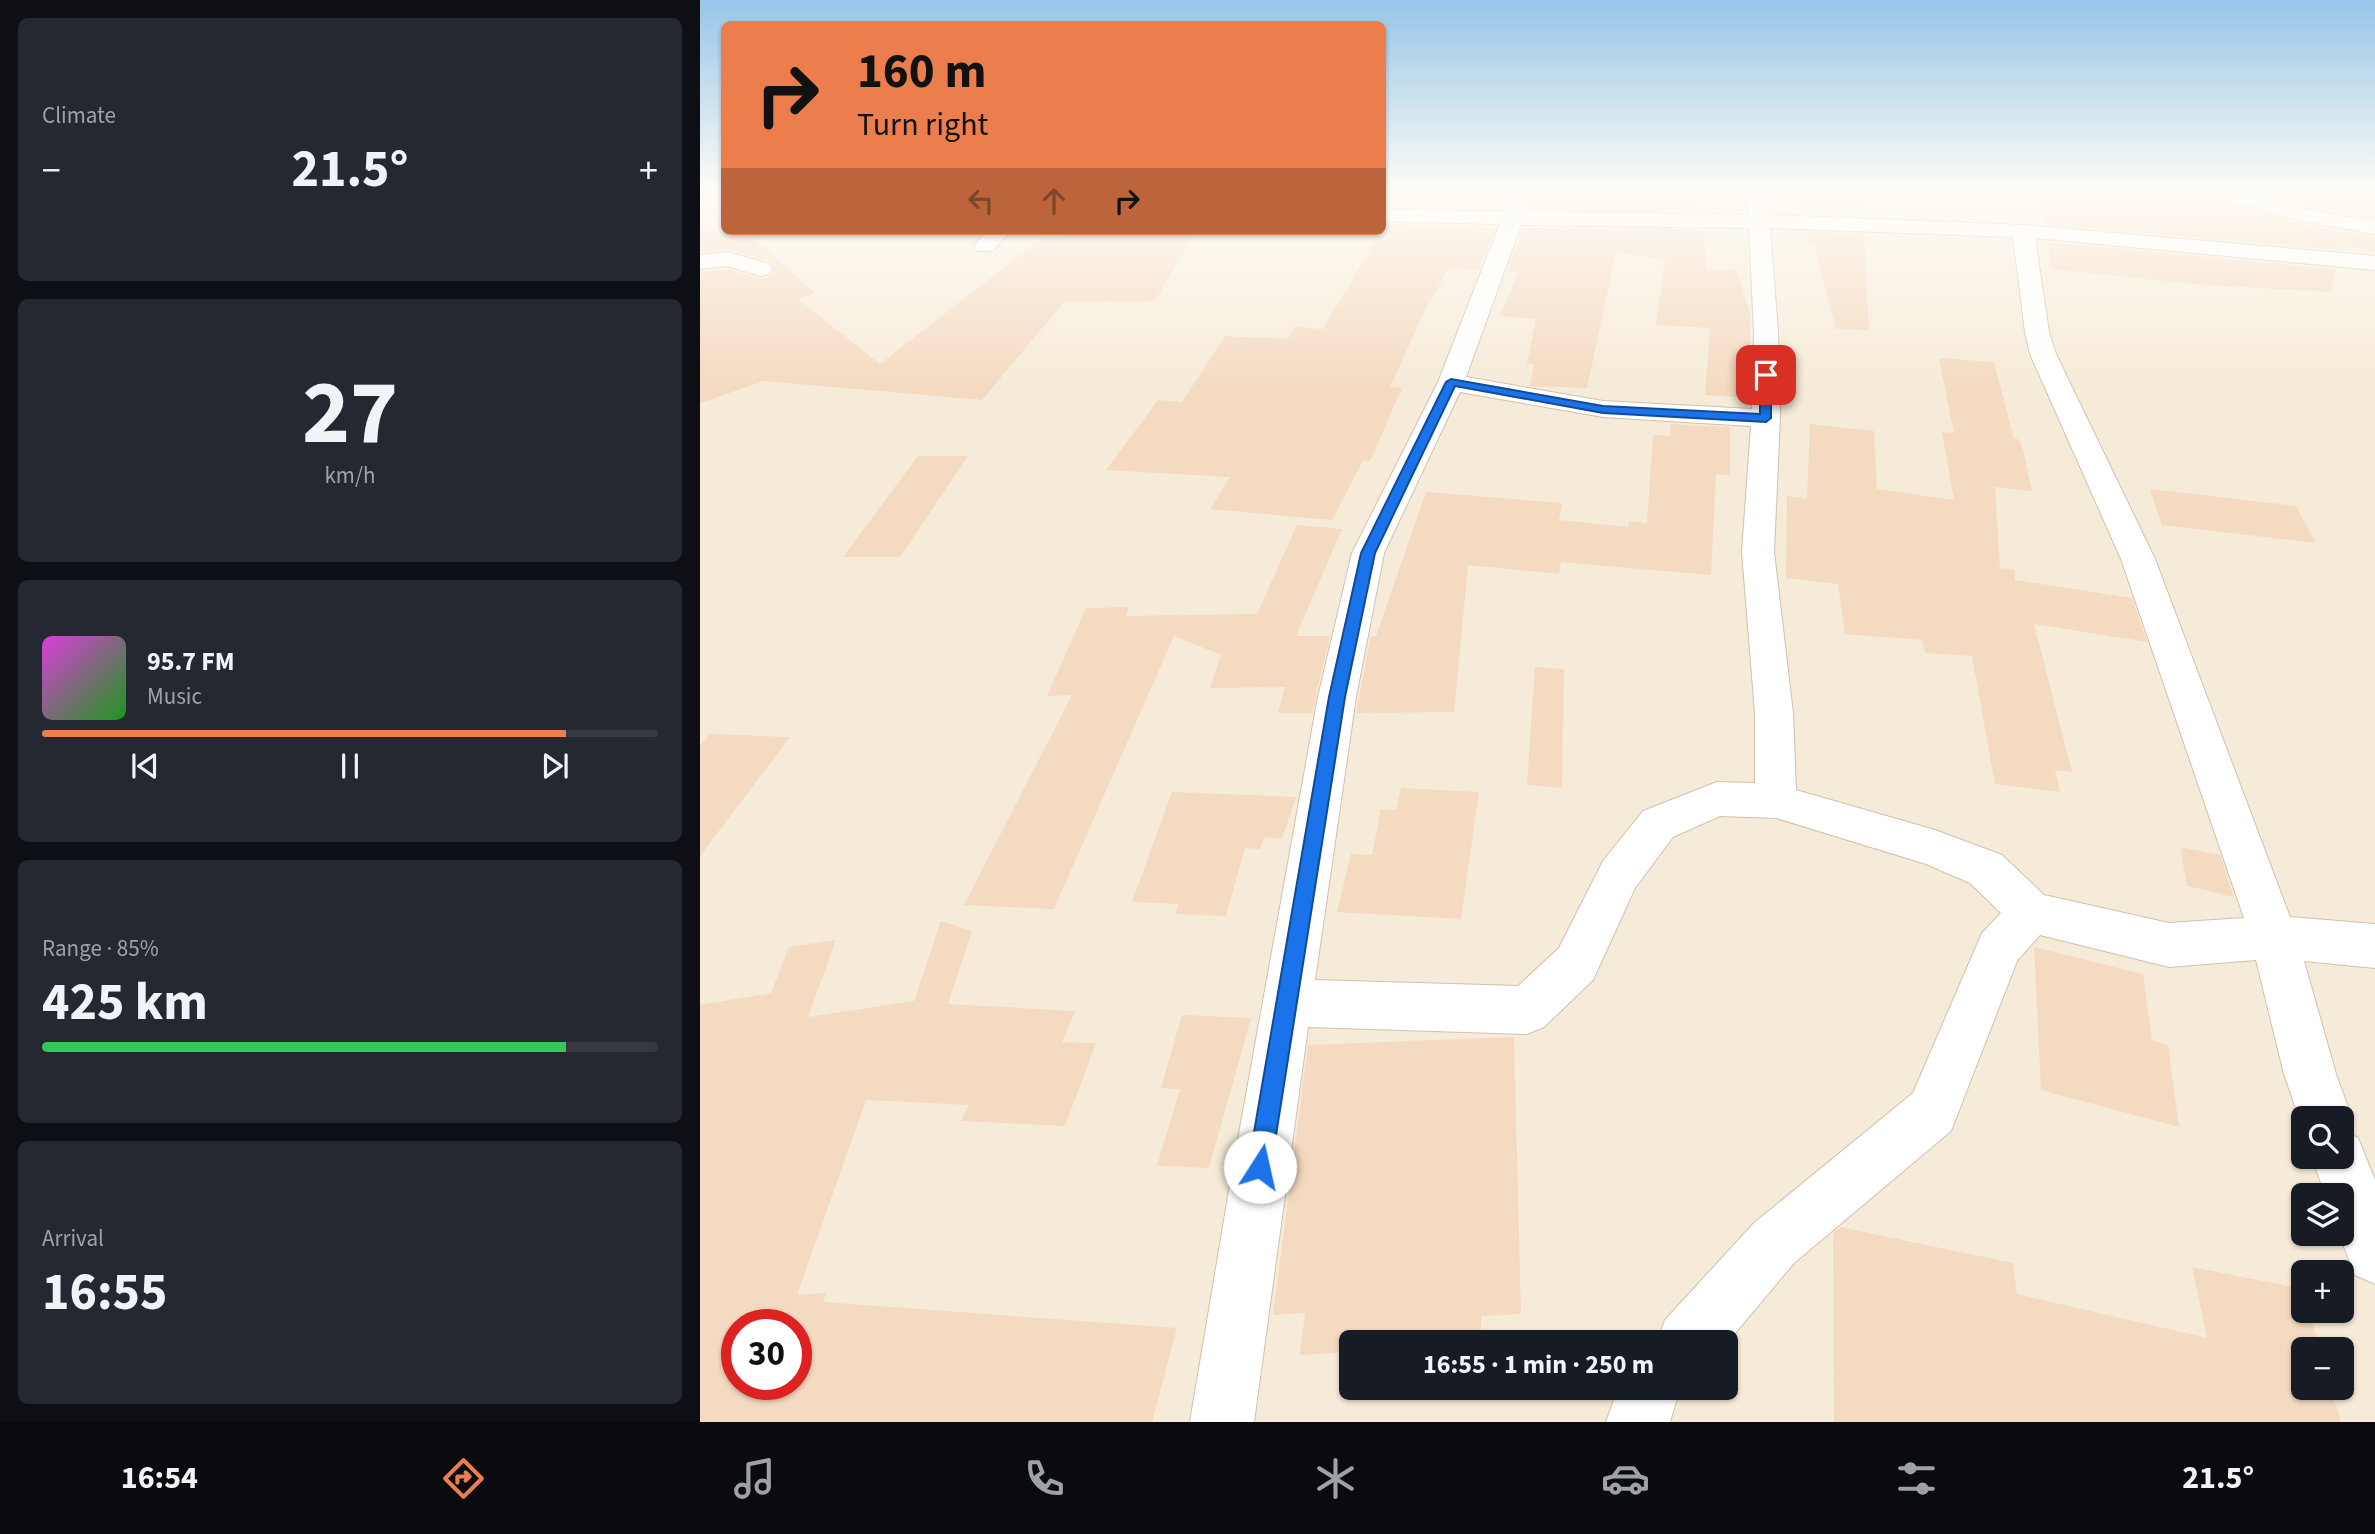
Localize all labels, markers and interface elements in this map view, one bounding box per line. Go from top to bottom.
text: 160 m [857,37,986,107]
icon: right [742,49,833,140]
text: Climate [42,99,116,132]
text: Turn right [857,102,988,148]
text: 21.5° [292,133,408,207]
text: − [42,144,61,198]
text: + [639,144,658,198]
icon: left [962,182,1000,220]
icon: ahead [1035,182,1073,220]
icon: right [1108,182,1146,220]
pin [1736,345,1796,405]
text: 27 [302,349,398,478]
icon: arrive [1747,356,1785,394]
text: km/h [324,459,376,492]
text: 95.7 FM [147,643,235,680]
text: Music [147,680,202,713]
icon: previous [126,747,164,785]
icon: pause [331,747,369,785]
icon: next [536,747,574,785]
text: Range · 85% [42,932,159,965]
text: 425 km [42,966,208,1040]
map controls [2291,1106,2354,1400]
button: search [2291,1106,2354,1169]
position arrow [1223,1130,1297,1204]
button: layers [2291,1183,2354,1246]
text: Arrival [42,1222,104,1255]
text: 16:55 [42,1256,167,1330]
button: + [2291,1260,2354,1323]
speed limit sign: 30 [721,1309,812,1400]
button: − [2291,1337,2354,1400]
text: 16:55 · 1 min · 250 m [1423,1346,1654,1383]
icon: directions [439,1454,488,1503]
icon: music [730,1454,779,1503]
icon: phone [1020,1454,1069,1503]
icon: climate [1311,1454,1360,1503]
icon: car [1601,1454,1650,1503]
icon: filters [1892,1454,1941,1503]
text: 16:54 [121,1455,198,1501]
text: 21.5° [2182,1455,2254,1501]

